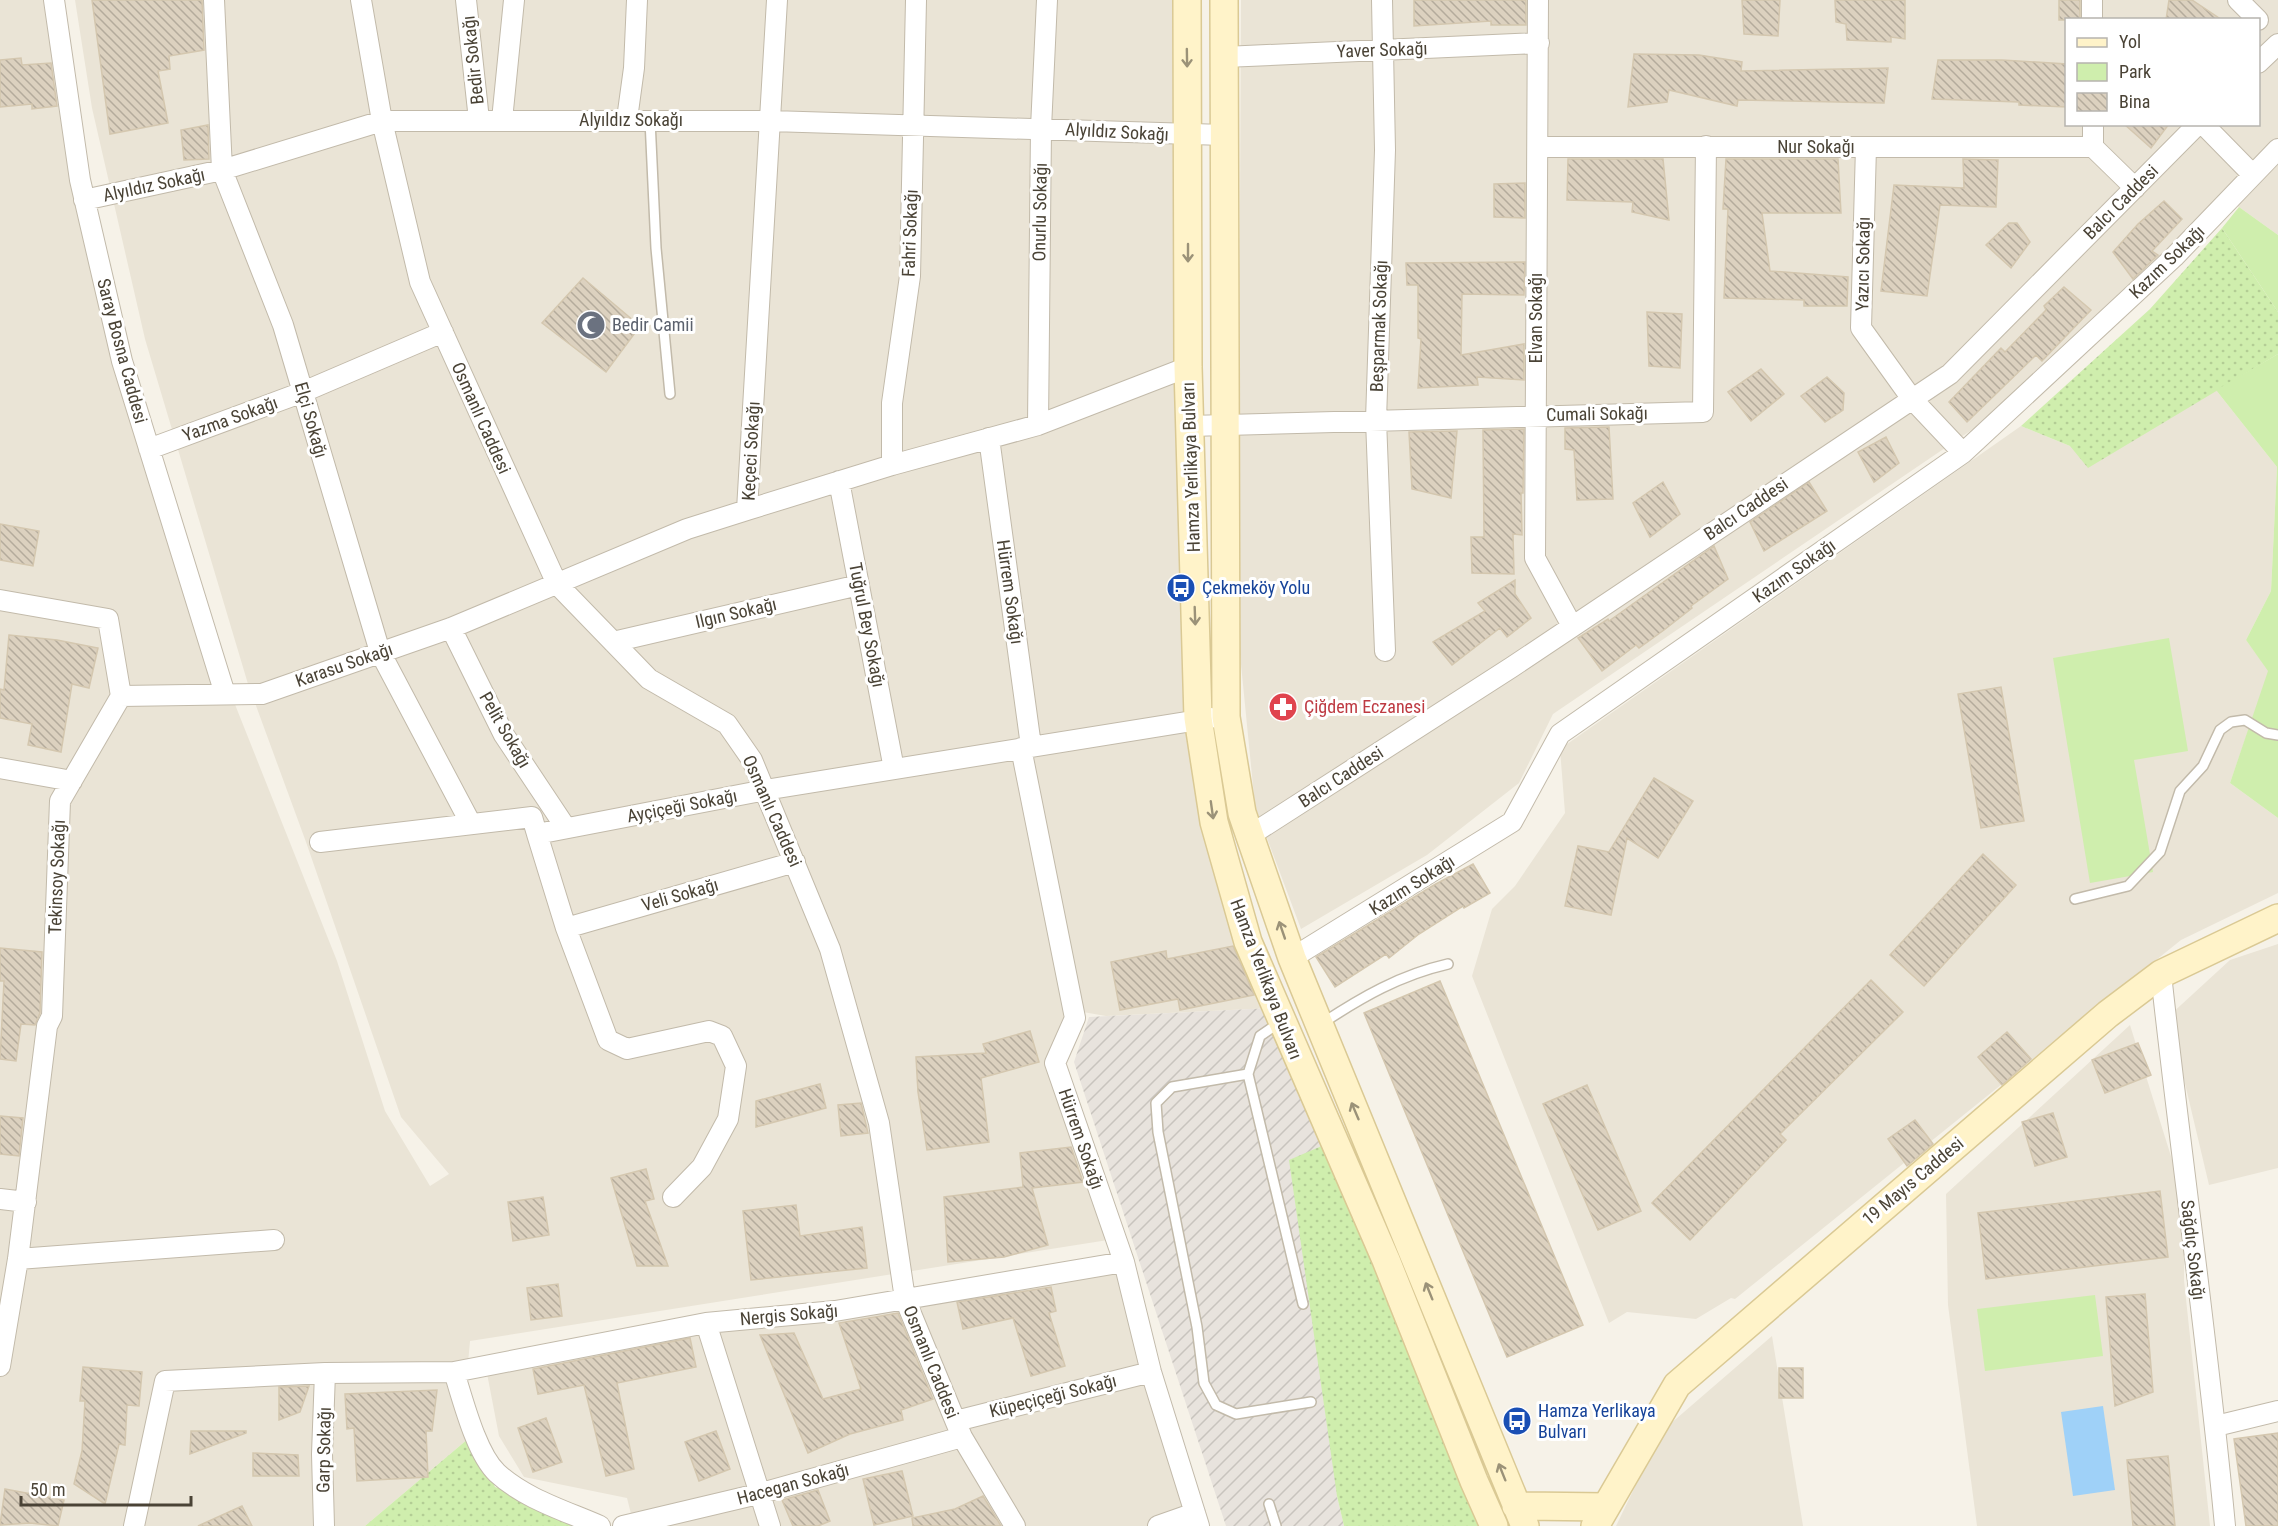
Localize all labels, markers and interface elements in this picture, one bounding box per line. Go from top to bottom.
street label: Bedir Sokağı [457,15,488,105]
legend [2065,18,2260,126]
text: Yol [2119,31,2141,52]
street label: Yaver Sokağı [1336,37,1428,62]
one-way arrow [1181,48,1193,68]
text: Park [2119,61,2151,82]
text: Bina [2119,91,2150,112]
street label: Alyıldız Sokağı [579,109,683,130]
street label: Alyıldız Sokağı [1065,118,1169,145]
street label: Nur Sokağı [1777,136,1855,157]
street label: Balcı Caddesi [2079,160,2162,243]
street label: Onurlu Sokağı [1028,162,1051,262]
street label: Alyıldız Sokağı [101,163,207,206]
street label: Fahri Sokağı [897,189,922,277]
street label: Yazıcı Sokağı [1851,217,1874,311]
street label: Kazım Sokağı [2125,221,2209,303]
one-way arrow [1182,243,1194,263]
street label: Beşparmak Sokağı [1366,260,1391,392]
street label: Elvan Sokağı [1525,273,1546,363]
street label: Saray Bosna Caddesi [93,276,152,426]
mosque icon: Bedir Camii [575,309,607,341]
place label: Bedir Camii [612,314,694,335]
street label: Osmanlı Caddesi [447,359,515,477]
street label: Elçi Sokağı [291,380,332,460]
street label: Hamza Yerlikaya Bulvarı [1177,382,1204,553]
street label: Yazma Sokağı [179,392,280,445]
street label: Keçeci Sokağı [737,401,764,501]
street label: Cumali Sokağı [1546,402,1648,425]
street label: Balcı Caddesi [1700,473,1792,544]
street label: Kazım Sokağı [1748,534,1839,607]
street label: Hürrem Sokağı [993,538,1028,645]
street label: Tuğrul Bey Sokağı [845,561,890,689]
bus stop icon: Çekmeköy Yolu [1165,572,1197,604]
place label: Çekmeköy Yolu [1202,577,1310,598]
street label: Ilgın Sokağı [693,593,779,632]
one-way arrow [1190,606,1201,626]
street label: Karasu Sokağı [292,638,395,691]
street label: Pelit Sokağı [475,688,536,771]
pharmacy icon: Çiğdem Eczanesi [1267,691,1299,723]
place label: Çiğdem Eczanesi [1304,696,1425,717]
street label: Balcı Caddesi [1294,741,1387,812]
street label: Osmanlı Caddesi [738,752,806,870]
street label: Ayçiçeği Sokağı [625,785,739,826]
one-way arrow [1206,800,1217,820]
street label: Tekinsoy Sokağı [44,819,69,935]
street label: Kazım Sokağı [1365,850,1458,919]
street label: Veli Sokağı [639,874,721,915]
street label: Hamza Yerlikaya Bulvarı [1226,896,1307,1062]
one-way arrow [1276,921,1287,940]
street label: Hürrem Sokağı [1054,1086,1108,1192]
one-way arrow [1349,1102,1360,1121]
street label: 19 Mayıs Caddesi [1858,1132,1968,1229]
street label: Sağdıç Sokağı [2177,1199,2210,1301]
one-way arrow [1423,1283,1434,1301]
street label: Nergis Sokağı [739,1300,839,1329]
street label: Osmanlı Caddesi [899,1302,964,1421]
street label: Küpeçiçeği Sokağı [987,1370,1119,1421]
place label: Hamza Yerlikaya Bulvarı [1538,1400,1656,1442]
bus stop icon: Hamza Yerlikaya Bulvarı [1501,1405,1533,1437]
street label: Garp Sokağı [312,1407,335,1493]
street label: Hacegan Sokağı [735,1458,851,1509]
one-way arrow [1496,1463,1507,1482]
scale bar [21,1469,190,1507]
text: 50 m [30,1479,65,1500]

